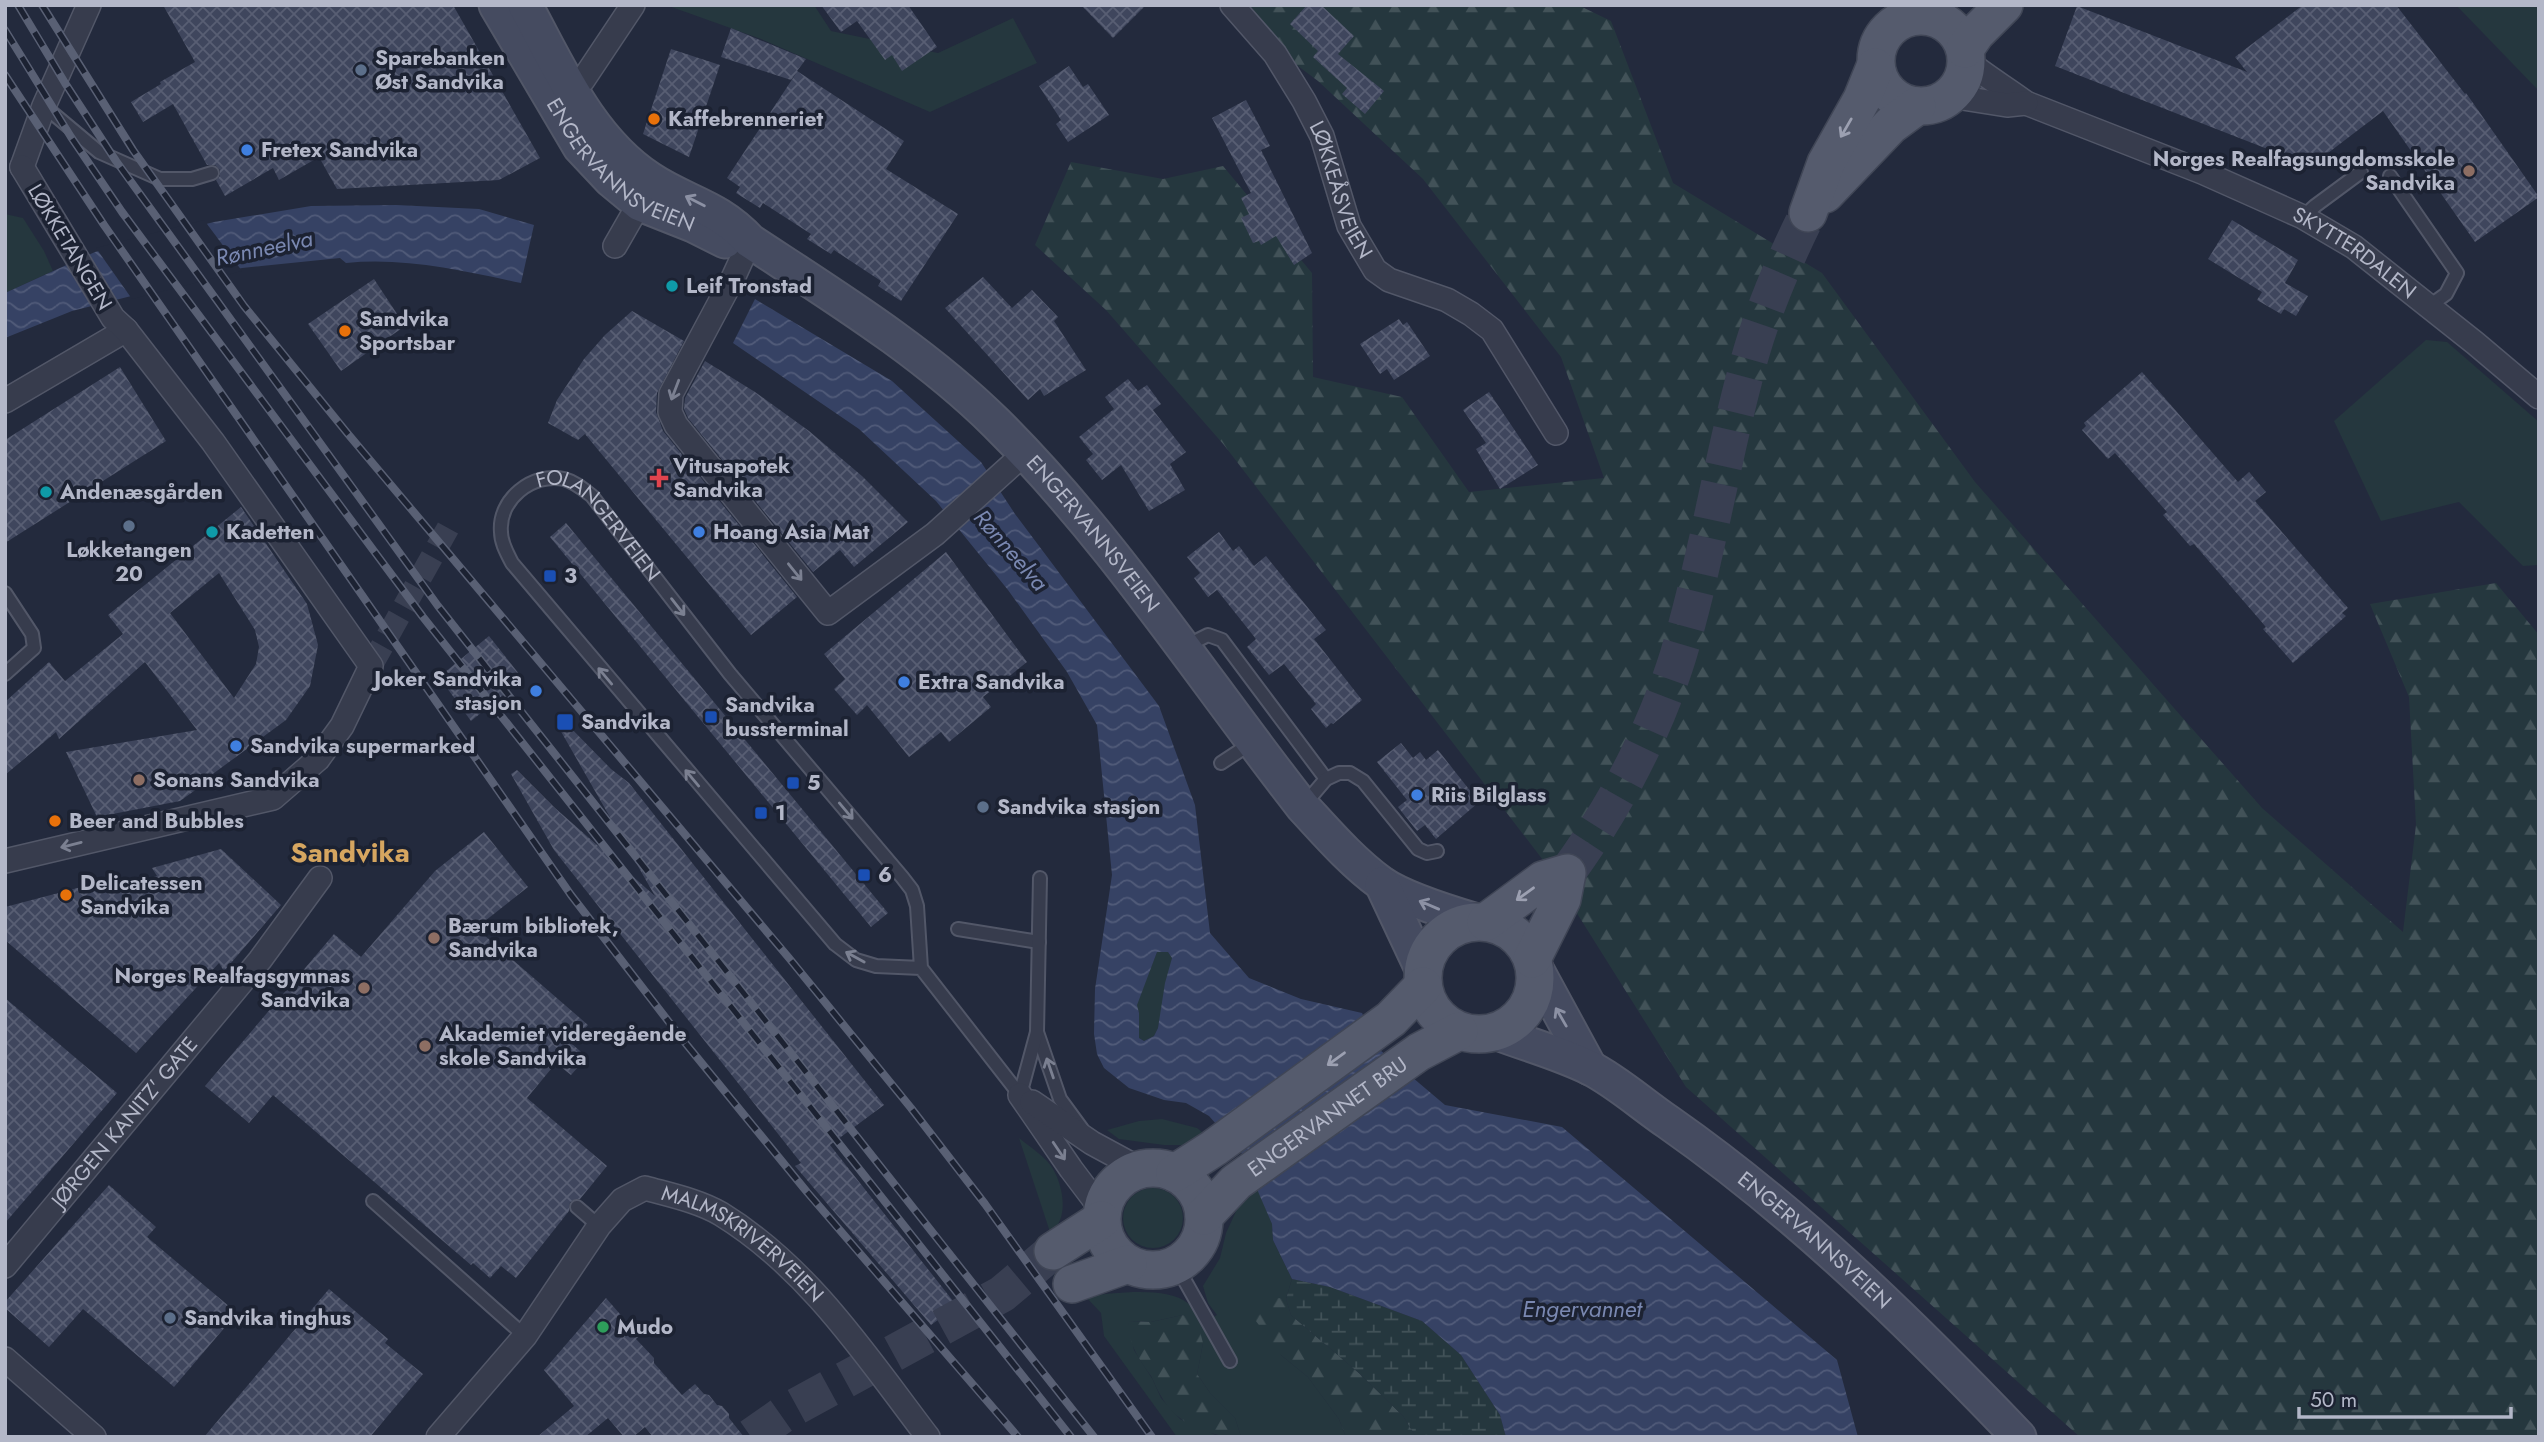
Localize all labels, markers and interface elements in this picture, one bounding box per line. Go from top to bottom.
place label: Sparebanken Øst Sandvika [375,43,505,97]
marker: Sparebanken Øst Sandvika [353,62,369,78]
street label: ENGERVANNSVEIEN [539,92,699,239]
place label: Kaffebrenneriet [668,104,823,134]
marker: Kaffebrenneriet [646,111,662,127]
street label: LØKKEÅSVEIEN [1302,116,1380,264]
one-way arrow [1839,118,1853,138]
place label: Fretex Sandvika [261,135,418,165]
marker: Fretex Sandvika [239,142,255,158]
place label: Norges Realfagsungdomsskole Sandvika [2153,144,2455,198]
marker: Norges Realfagsungdomsskole Sandvika [2461,163,2477,179]
street label: LØKKETANGEN [20,178,120,316]
one-way arrow [685,194,706,208]
street label: SKYTTERDALEN [2288,199,2423,306]
water label: Rønneelva [212,221,316,275]
place label: Leif Tronstad [686,271,812,301]
marker: Leif Tronstad [664,278,680,294]
place label: Sandvika Sportsbar [359,304,456,358]
marker: Sandvika Sportsbar [337,323,353,339]
one-way arrow [668,378,680,400]
street label: ENGERVANNSVEIEN [1019,449,1167,619]
place label: Vitusapotek Sandvika [672,451,790,505]
street label: FOLANGERVEIEN [532,463,668,588]
marker: Vitusapotek Sandvika [651,470,667,486]
place label: Andenæsgården [59,477,223,507]
marker: Andenæsgården [38,484,54,500]
water label: Rønneelva [966,502,1056,599]
place label: Kadetten [226,517,314,547]
place label: Hoang Asia Mat [713,517,870,547]
marker: Løkketangen 20 [121,518,137,534]
marker: Kadetten [204,524,220,540]
marker: Hoang Asia Mat [691,524,707,540]
place label: Løkketangen 20 [66,535,192,589]
place label: 3 [564,561,577,591]
one-way arrow [787,563,803,581]
marker: 3 [542,568,558,584]
one-way arrow [670,597,685,615]
place label: Joker Sandvika stasjon [370,664,522,718]
one-way arrow [598,667,613,685]
place label: Extra Sandvika [918,667,1065,697]
marker: Extra Sandvika [896,674,912,690]
marker: Joker Sandvika stasjon [528,683,544,699]
place label: Sandvika bussterminal [725,690,849,744]
place label: Sandvika [581,707,671,737]
marker: Sandvika bussterminal [703,709,719,725]
marker: Sandvika [555,712,575,732]
place label: Sandvika supermarked [250,731,475,761]
marker: Sandvika supermarked [228,738,244,754]
place label: Sonans Sandvika [153,765,320,795]
place label: 5 [807,768,821,798]
one-way arrow [684,769,700,787]
marker: Sonans Sandvika [131,772,147,788]
marker: 5 [785,775,801,791]
place label: Riis Bilglass [1431,780,1547,810]
marker: Riis Bilglass [1409,787,1425,803]
place label: Sandvika stasjon [997,792,1160,822]
place label: 1 [775,798,786,828]
marker: Sandvika stasjon [975,799,991,815]
one-way arrow [839,802,854,820]
marker: 1 [753,805,769,821]
place label: Beer and Bubbles [69,806,244,836]
marker: Beer and Bubbles [47,813,63,829]
district label: Sandvika [290,832,410,873]
one-way arrow [60,839,83,852]
place label: 6 [878,860,892,890]
marker: 6 [856,867,872,883]
place label: Delicatessen Sandvika [80,868,203,922]
marker: Delicatessen Sandvika [58,887,74,903]
one-way arrow [1516,887,1535,901]
one-way arrow [1419,898,1440,911]
place label: Bærum bibliotek, Sandvika [448,911,619,965]
marker: Bærum bibliotek, Sandvika [426,930,442,946]
one-way arrow [846,950,866,964]
place label: Norges Realfagsgymnas Sandvika [114,961,350,1015]
marker: Norges Realfagsgymnas Sandvika [356,980,372,996]
one-way arrow [1554,1007,1567,1028]
place label: Akademiet videregående skole Sandvika [438,1019,686,1073]
street label: JØRGEN KANITZ' GATE [43,1030,205,1217]
marker: Akademiet videregående skole Sandvika [417,1038,433,1054]
street label: ENGERVANNET BRU [1241,1050,1414,1184]
one-way arrow [1327,1052,1346,1066]
one-way arrow [1043,1058,1055,1080]
one-way arrow [1052,1141,1066,1160]
street label: ENGERVANNSVEIEN [1731,1164,1898,1316]
street label: MALMSKRIVERVEIEN [658,1178,831,1309]
water label: Engervannet [1522,1292,1643,1326]
place label: Sandvika tinghus [184,1303,351,1333]
marker: Sandvika tinghus [162,1310,178,1326]
place label: Mudo [617,1312,673,1342]
marker: Mudo [595,1319,611,1335]
scale bar [2299,1376,2511,1420]
text: 50 m [2310,1385,2357,1415]

